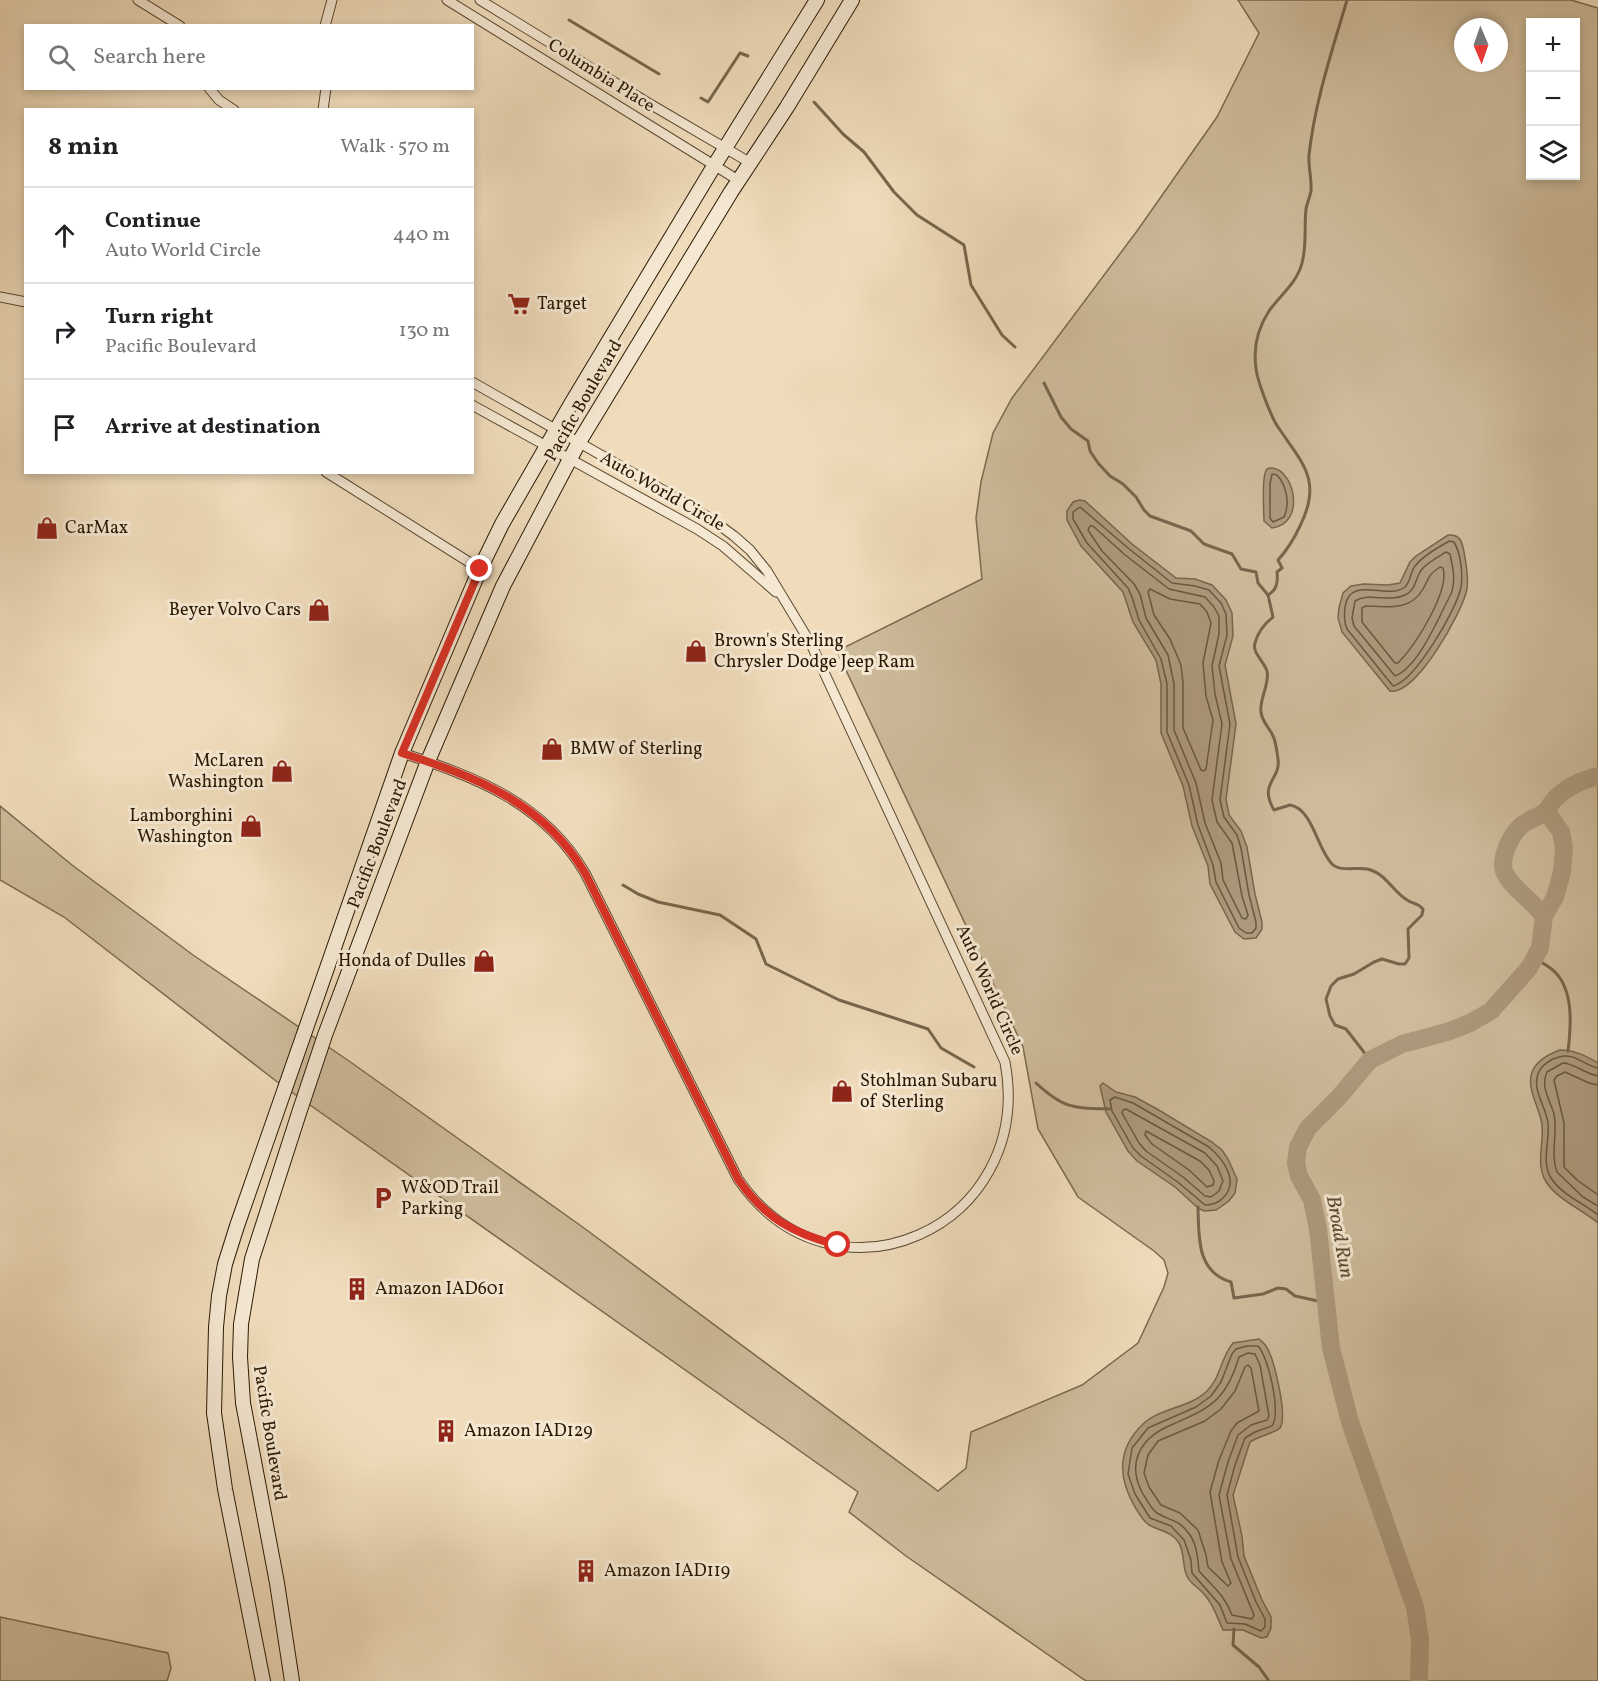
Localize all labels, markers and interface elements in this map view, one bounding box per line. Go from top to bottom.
north arrow [1454,18,1508,72]
map controls [1526,18,1580,180]
button: + [1526,18,1580,72]
search box [24,24,474,90]
street label: Columbia Place [543,33,659,119]
icon: search [45,41,78,74]
text: Search here [93,42,206,73]
button: − [1526,72,1580,126]
button: layers [1526,126,1580,180]
text: 8 min [48,129,119,165]
text: Walk · 570 m [340,133,450,161]
text: Continue [105,206,201,237]
icon: ahead [48,219,81,252]
text: 440 m [393,221,450,249]
text: Auto World Circle [105,237,261,265]
supermarket icon: Target [506,291,532,317]
place label: Target [537,292,587,317]
text: Turn right [105,302,213,333]
icon: right [48,315,81,348]
text: 130 m [399,317,450,345]
text: Pacific Boulevard [105,333,257,361]
street label: Pacific Boulevard [539,336,629,466]
icon: arrive [48,411,81,444]
text: Arrive at destination [105,412,321,443]
street label: Auto World Circle [595,446,729,538]
shop icon: CarMax [34,515,60,541]
place label: CarMax [65,516,128,541]
route end [466,555,492,581]
shop icon: Beyer Volvo Cars [306,597,332,623]
place label: Beyer Volvo Cars [169,598,301,623]
place label: Brown's Sterling Chrysler Dodge Jeep Ram [714,629,915,675]
shop icon: Brown's Sterling Chrysler Dodge Jeep Ram [683,638,709,664]
shop icon: BMW of Sterling [539,736,565,762]
place label: BMW of Sterling [570,737,702,762]
place label: McLaren Washington [168,749,264,795]
shop icon: McLaren Washington [269,758,295,784]
street label: Pacific Boulevard [342,776,414,912]
place label: Lamborghini Washington [130,804,233,850]
shop icon: Lamborghini Washington [238,813,264,839]
street label: Auto World Circle [949,921,1029,1059]
shop icon: Honda of Dulles [471,948,497,974]
place label: Honda of Dulles [338,949,466,974]
place label: Stohlman Subaru of Sterling [860,1069,997,1115]
shop icon: Stohlman Subaru of Sterling [829,1078,855,1104]
place label: W&OD Trail Parking [401,1176,499,1222]
parking icon: W&OD Trail Parking [370,1185,396,1211]
water label: Broad Run [1318,1193,1360,1281]
route start [824,1231,850,1257]
building icon: Amazon IAD601 [344,1276,370,1302]
place label: Amazon IAD601 [375,1277,505,1302]
street label: Pacific Boulevard [246,1364,292,1502]
building icon: Amazon IAD129 [433,1418,459,1444]
place label: Amazon IAD129 [464,1419,593,1444]
building icon: Amazon IAD119 [573,1558,599,1584]
place label: Amazon IAD119 [604,1559,730,1584]

